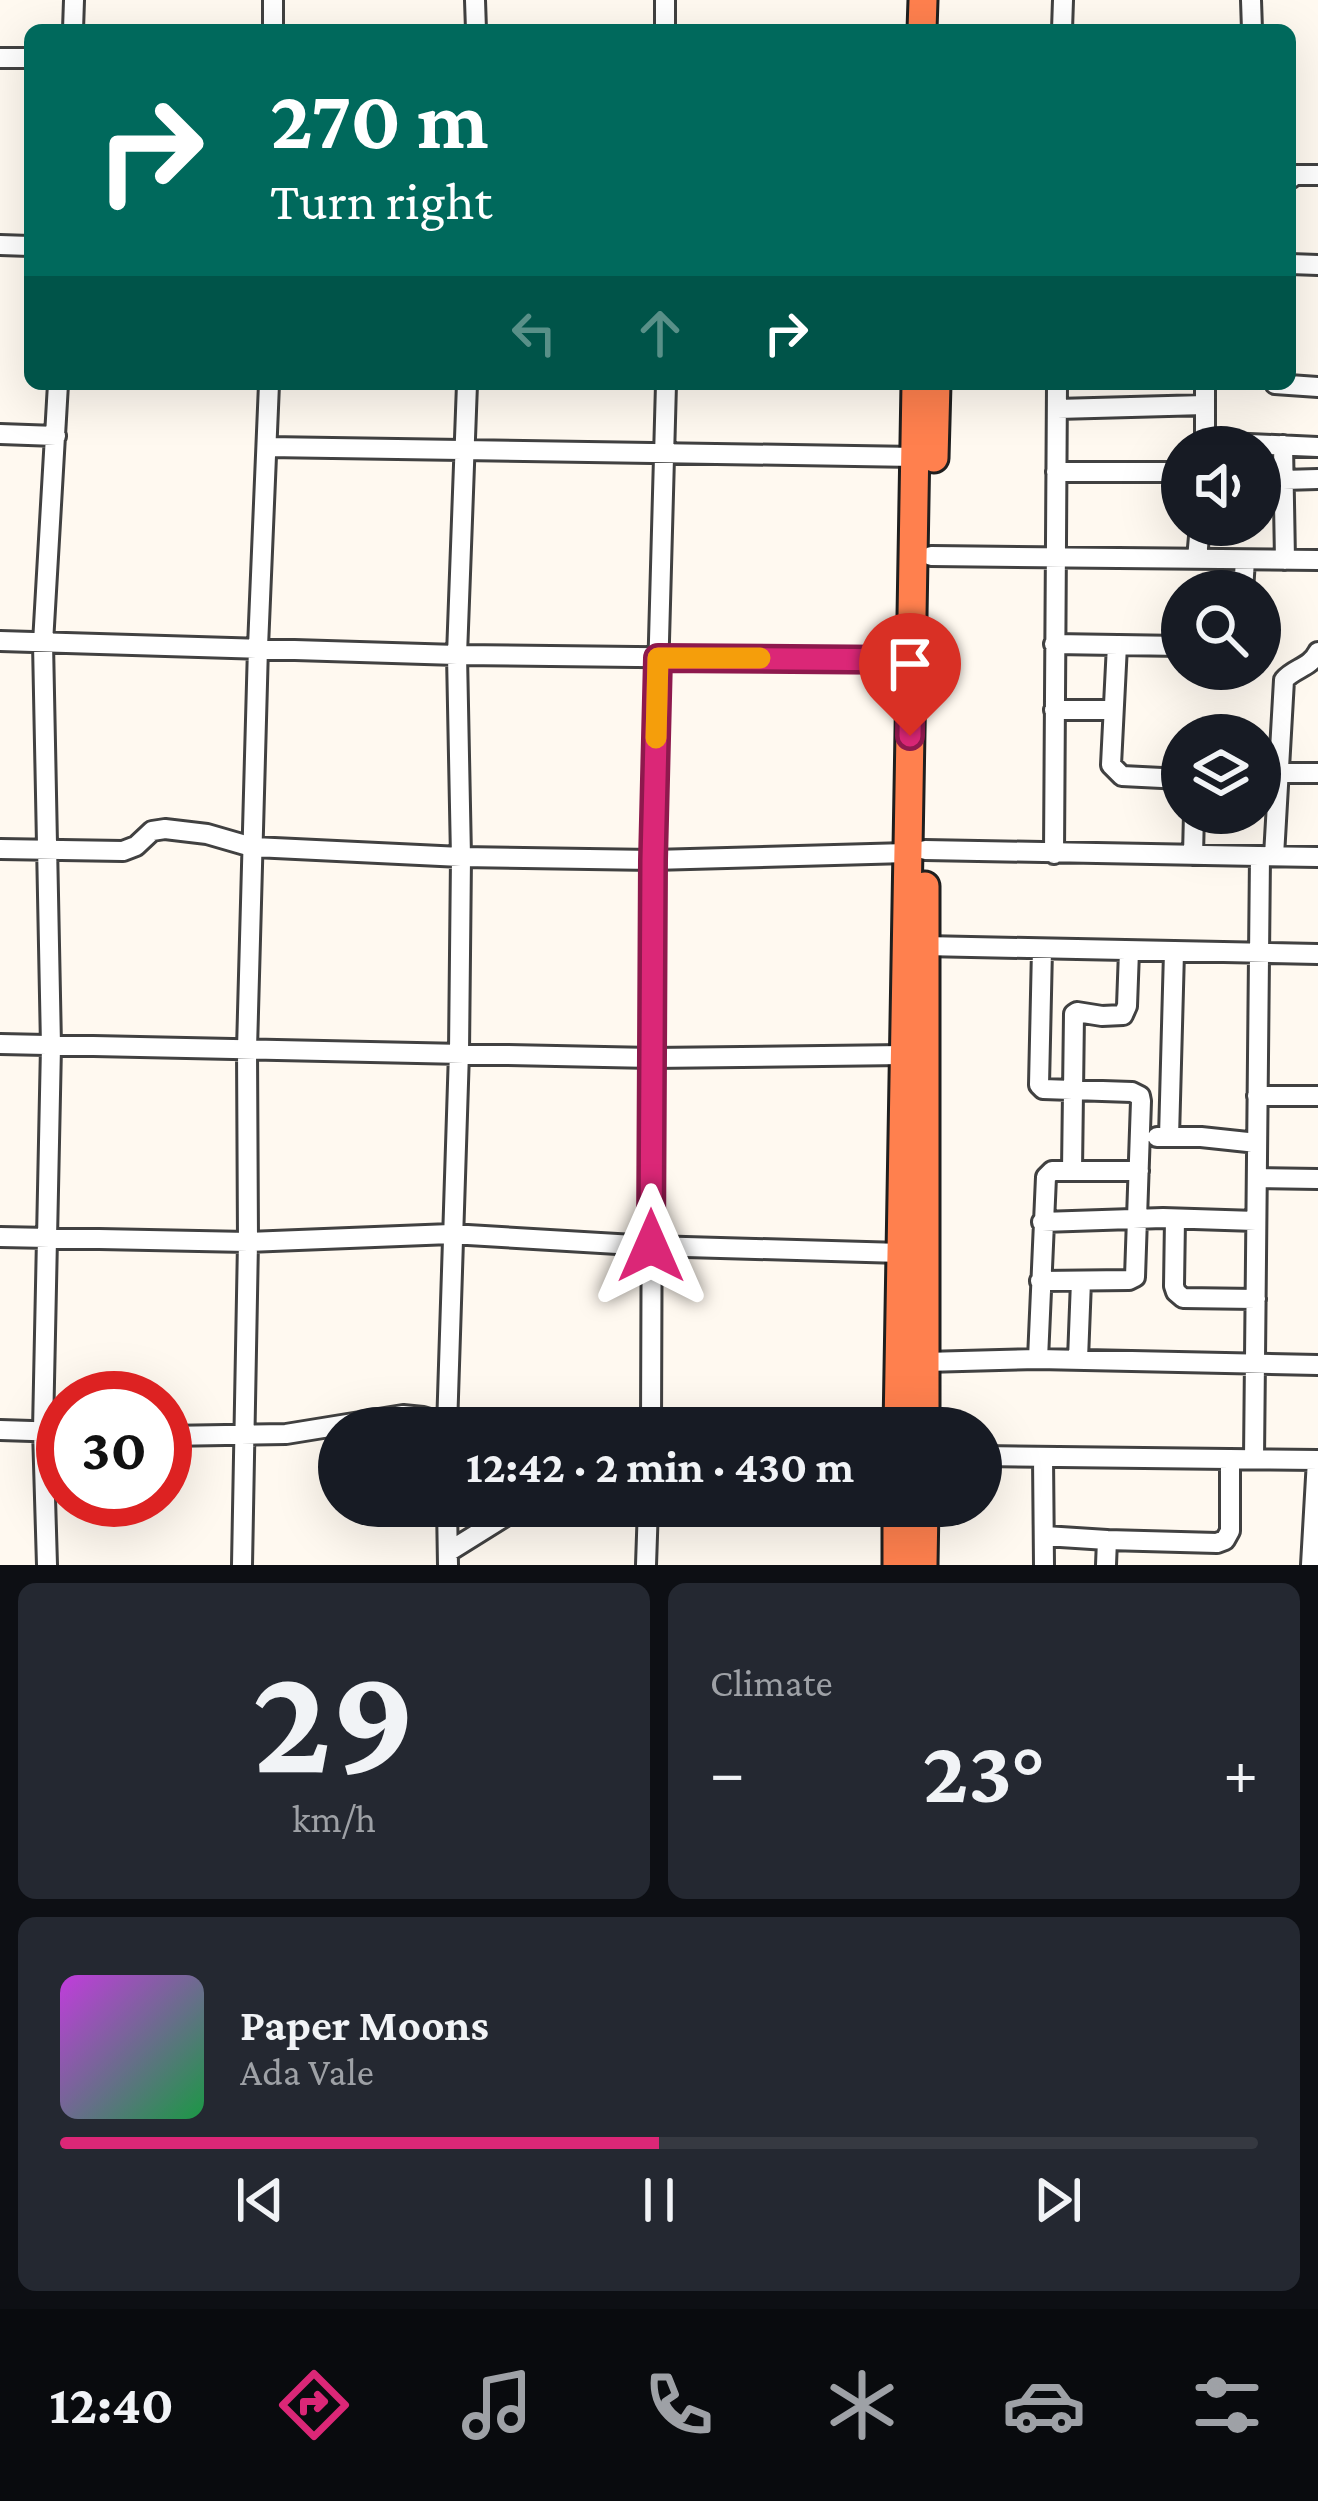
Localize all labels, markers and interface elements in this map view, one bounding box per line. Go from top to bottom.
icon: right [72,72,228,228]
text: 270 m [270,73,489,166]
text: Turn right [270,171,492,231]
icon: left [501,300,567,366]
icon: ahead [627,300,693,366]
icon: right [753,300,819,366]
map controls [1161,426,1281,834]
button: sound [1161,426,1281,546]
button: search [1161,570,1281,690]
pin [859,613,961,736]
icon: arrive [877,631,943,697]
button: layers [1161,714,1281,834]
position arrow [588,1183,714,1309]
speed limit sign: 30 [36,1371,192,1527]
text: 12:42 · 2 min · 430 m [466,1442,854,1492]
text: 29 [252,1632,416,1806]
text: Climate [710,1661,833,1704]
text: 23° [922,1721,1046,1821]
text: − [710,1735,745,1808]
text: + [1223,1735,1258,1808]
text: km/h [292,1797,376,1840]
text: Paper Moons [240,2000,489,2050]
text: Ada Vale [240,2050,374,2093]
icon: previous [227,2167,293,2233]
icon: pause [626,2167,692,2233]
icon: next [1025,2167,1091,2233]
icon: directions [272,2363,356,2447]
icon: music [455,2363,539,2447]
icon: phone [637,2363,721,2447]
icon: climate [820,2363,904,2447]
icon: car [1002,2363,1086,2447]
icon: filters [1185,2363,1269,2447]
text: 12:40 [49,2375,174,2435]

